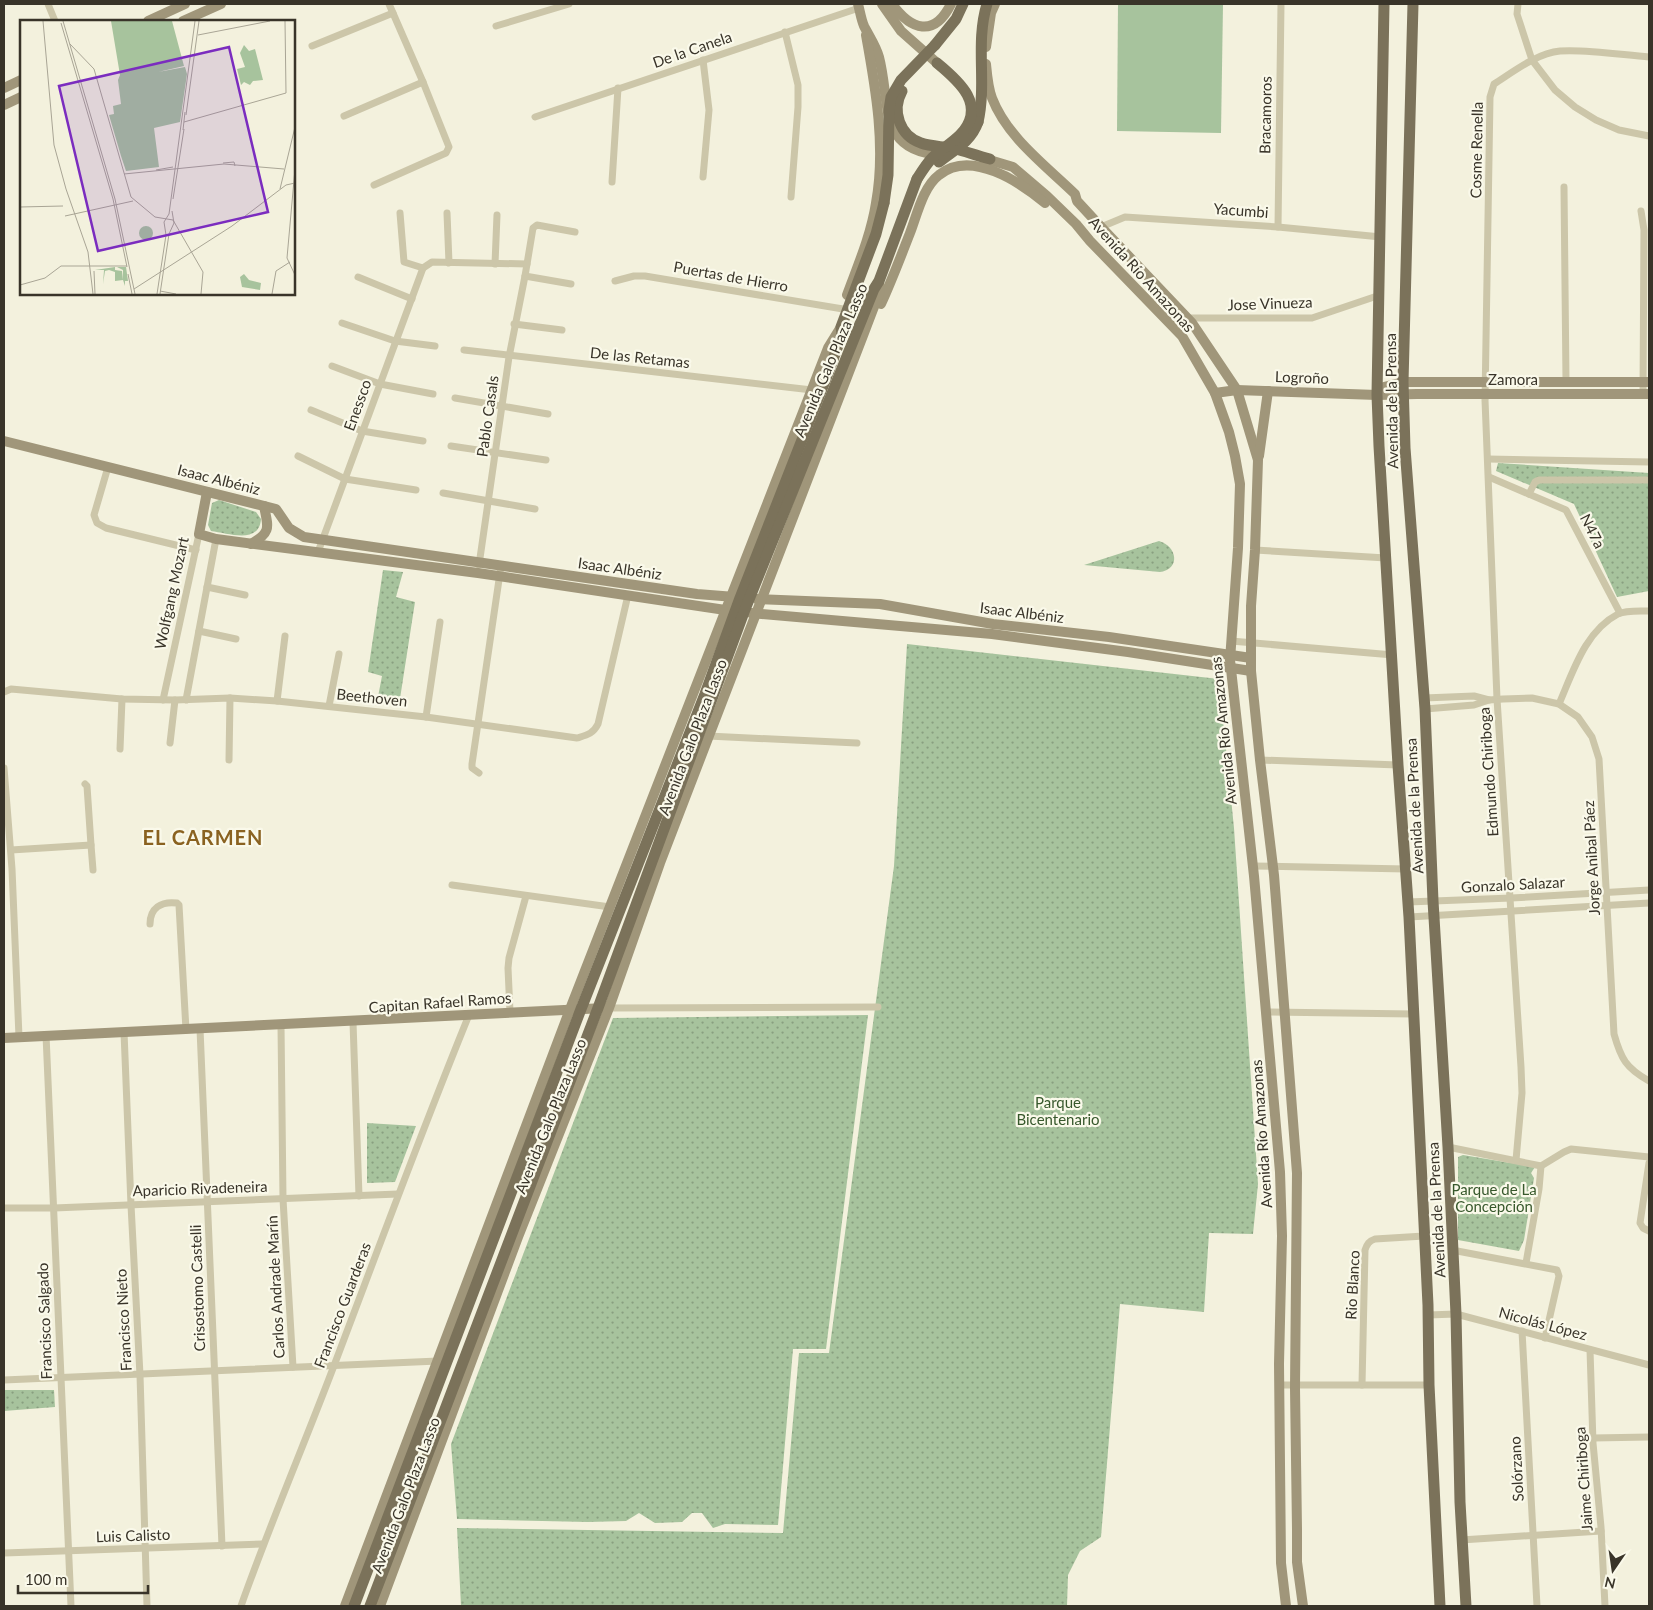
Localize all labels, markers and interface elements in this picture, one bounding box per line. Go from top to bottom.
inset map [20,20,295,295]
street label: De la Canela [650,27,734,71]
street label: Bracamoros [1255,76,1275,154]
street label: Cosme Renella [1466,102,1486,198]
street label: Yacumbi [1213,199,1269,221]
street label: Avenida Río Amazonas [1086,213,1198,335]
street label: Puertas de Hierro [672,257,790,295]
street label: Avenida Galo Plaza Lasso [789,280,871,440]
street label: Jose Vinueza [1227,293,1313,313]
street label: Avenida de la Prensa [1381,333,1401,469]
street label: De las Retamas [589,343,691,371]
street label: Logroño [1275,367,1329,387]
street label: Zamora [1488,370,1538,388]
street label: Pablo Casals [472,374,502,458]
street label: Enessco [339,377,375,433]
street label: Isaac Albéniz [176,460,262,498]
street label: N47a [1577,511,1609,551]
street label: Wolfgang Mozart [150,535,192,651]
street label: Isaac Albéniz [577,553,663,583]
street label: Isaac Albéniz [979,598,1065,626]
street label: Avenida Galo Plaza Lasso [654,656,730,818]
street label: Avenida Río Amazonas [1206,656,1240,806]
street label: Beethoven [336,684,408,710]
street label: Edmundo Chiriboga [1474,707,1502,837]
street label: Avenida de la Prensa [1401,738,1427,874]
street label: Jorge Anibal Páez [1579,800,1603,916]
district label: EL CARMEN [143,825,263,849]
street label: Gonzalo Salazar [1461,872,1566,896]
street label: Capitan Rafael Ramos [368,988,512,1016]
street label: Avenida Galo Plaza Lasso [511,1036,589,1196]
street label: Avenida Río Amazonas [1247,1059,1275,1209]
park label: Parque Bicentenario [1016,1093,1100,1128]
street label: Avenida de la Prensa [1423,1142,1449,1278]
street label: Aparicio Rivadeneira [132,1177,268,1199]
park label: Parque de La Concepción [1451,1180,1537,1215]
street label: Carlos Andrade Marín [262,1215,288,1359]
street label: Crisostomo Castelli [186,1224,208,1352]
street label: Francisco Guarderas [310,1240,374,1370]
street label: Rio Blanco [1341,1250,1363,1320]
street label: Francisco Salgado [33,1262,55,1380]
street label: Francisco Nieto [111,1268,135,1372]
street label: Nicolás López [1497,1303,1589,1343]
street label: Avenida Galo Plaza Lasso [367,1414,443,1576]
street label: Jaime Chiriboga [1570,1426,1596,1532]
street label: Solórzano [1505,1436,1527,1502]
street label: Luis Calisto [95,1525,171,1545]
north arrow [1588,1545,1638,1595]
scale bar [18,1562,148,1594]
text: 100 m [25,1570,67,1588]
text: N [1603,1574,1617,1593]

